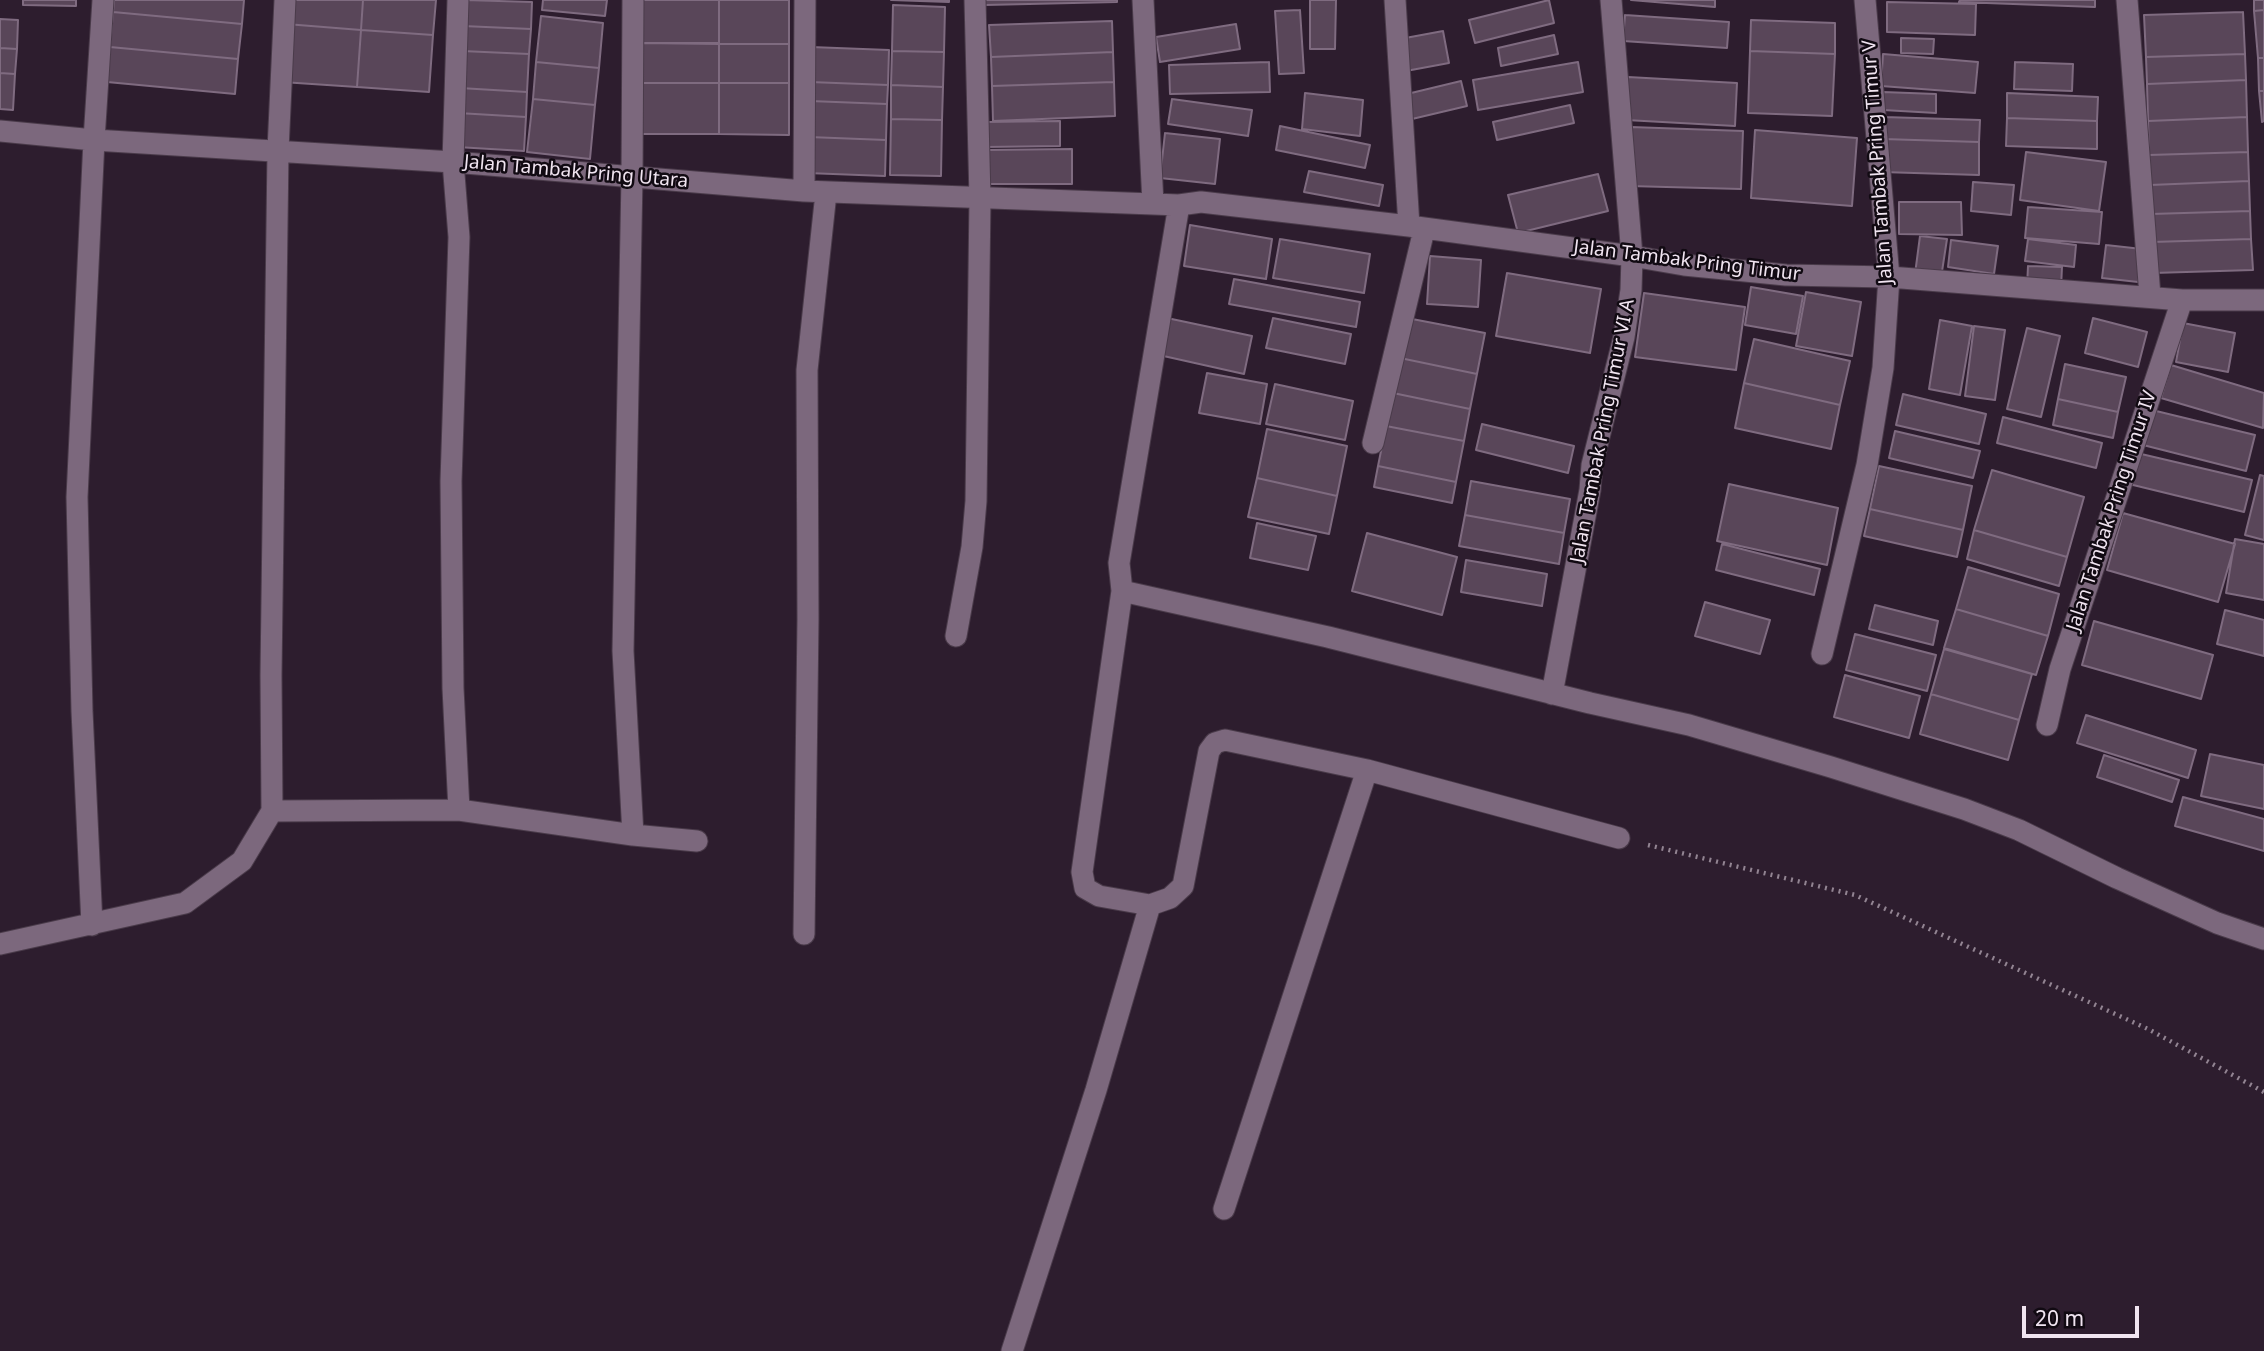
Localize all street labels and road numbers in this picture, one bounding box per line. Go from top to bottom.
street label: Jalan Tambak Pring Timur V [1858,39,1898,285]
street label: Jalan Tambak Pring Utara [463,151,689,193]
street label: Jalan Tambak Pring Timur [1572,236,1802,286]
street label: Jalan Tambak Pring Timur VI A [1566,297,1640,565]
street label: Jalan Tambak Pring Timur IV [2062,388,2162,634]

